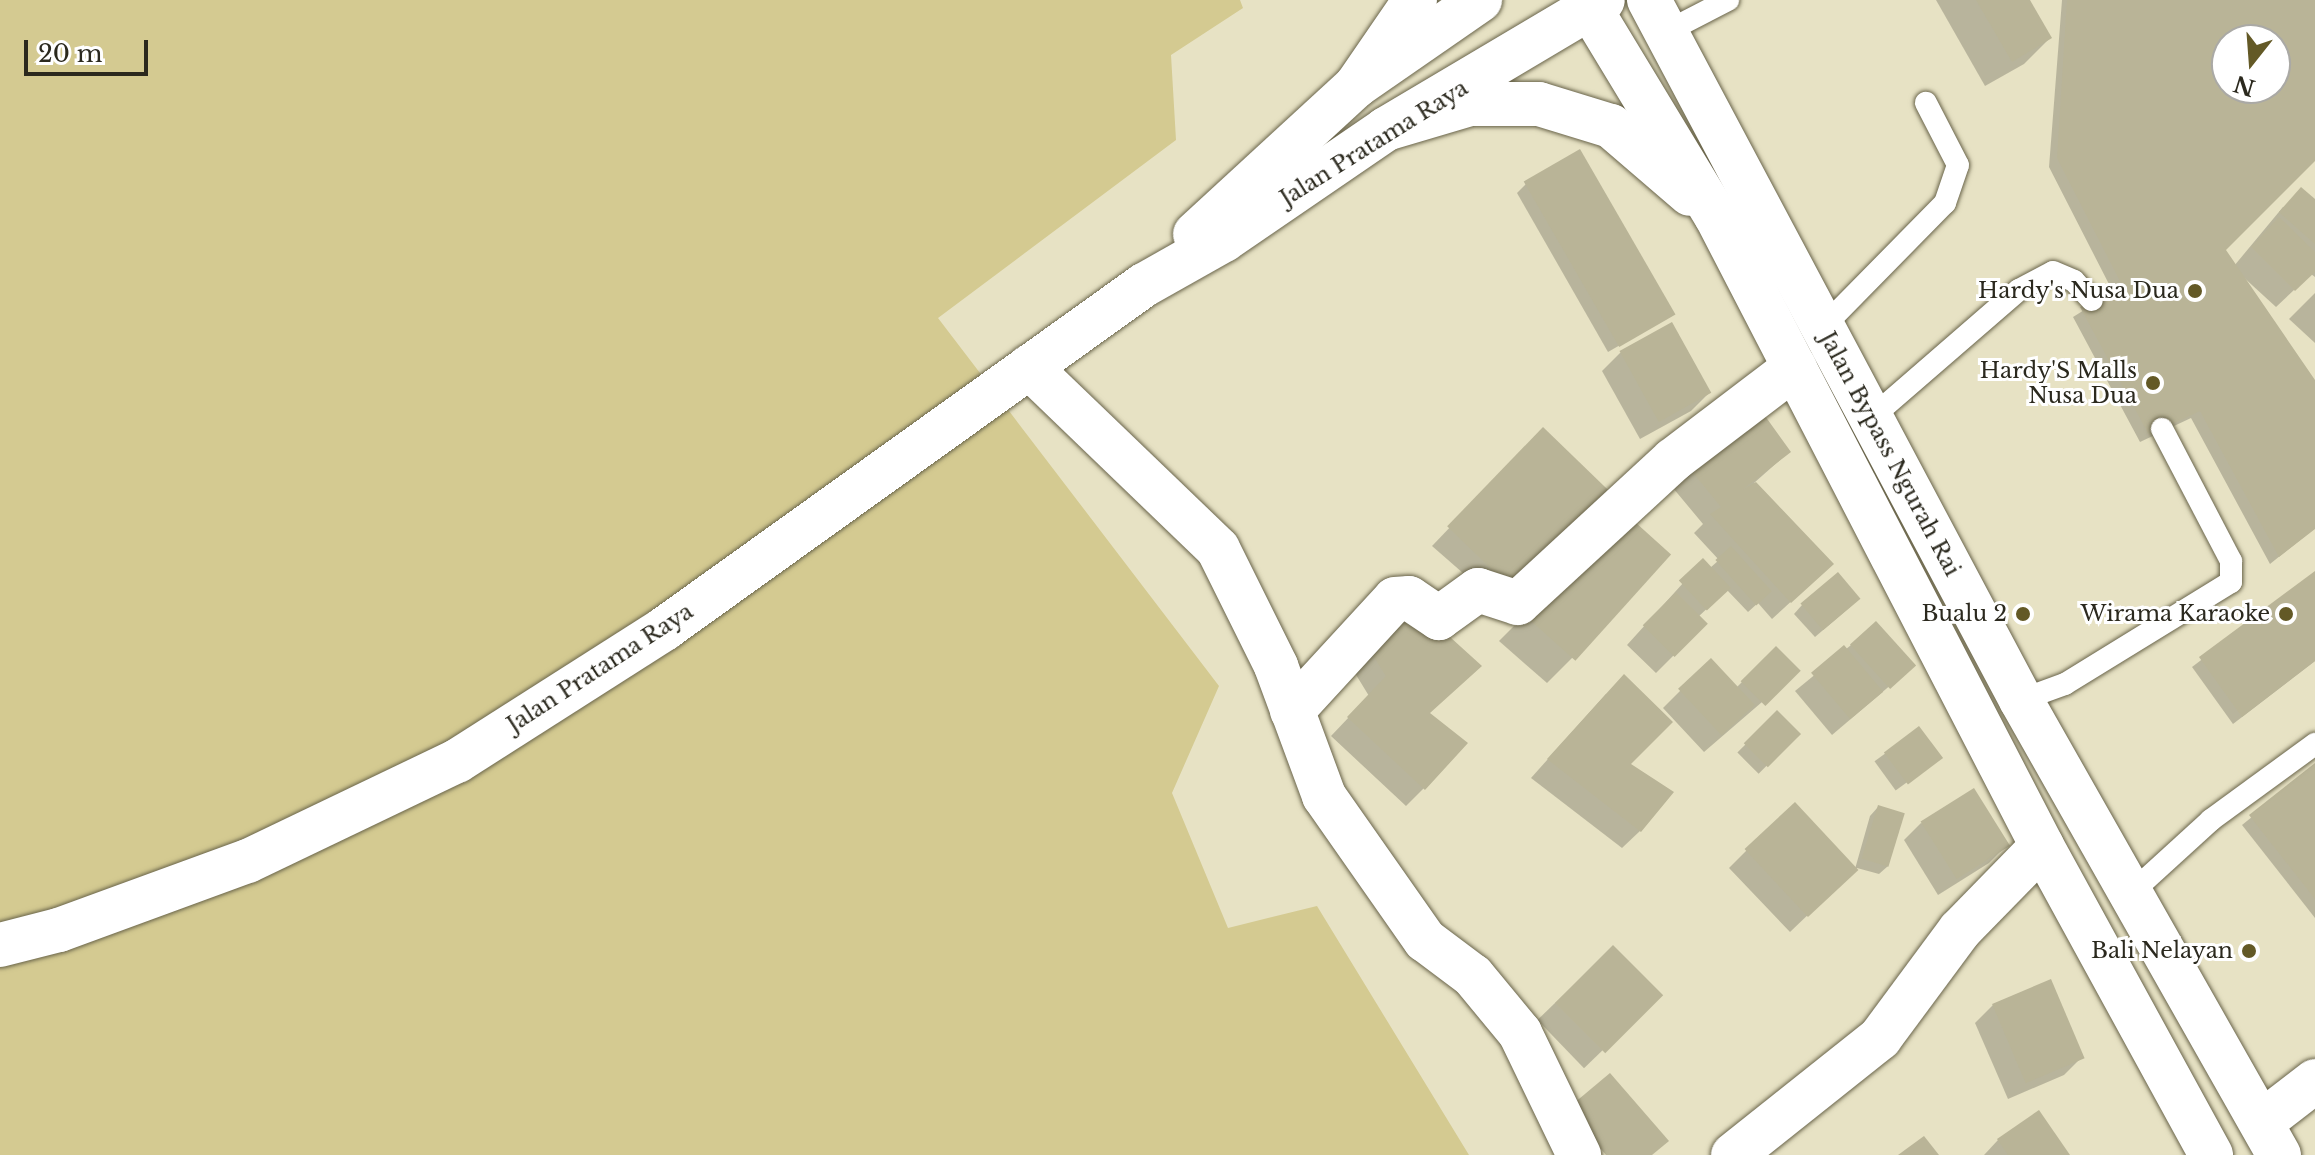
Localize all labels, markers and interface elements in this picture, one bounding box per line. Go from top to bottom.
scale bar [28,24,152,74]
north arrow [2211,24,2291,104]
text: 20 m [38,39,103,68]
text: N [2231,70,2258,101]
street label: Jalan Pratama Raya [1275,74,1473,212]
place label: Hardy's Nusa Dua [1978,278,2179,304]
marker: Hardy's Nusa Dua [2186,282,2204,300]
street label: Jalan Bypass Ngurah Rai [1814,327,1966,581]
place label: Hardy'S Malls Nusa Dua [1980,357,2137,408]
marker: Hardy'S Malls Nusa Dua [2144,374,2162,392]
street label: Jalan Pratama Raya [502,598,698,738]
place label: Bualu 2 [1922,601,2007,627]
place label: Wirama Karaoke [2080,601,2270,627]
marker: Bualu 2 [2014,605,2032,623]
marker: Wirama Karaoke [2277,605,2295,623]
place label: Bali Nelayan [2091,938,2233,964]
marker: Bali Nelayan [2240,942,2258,960]

